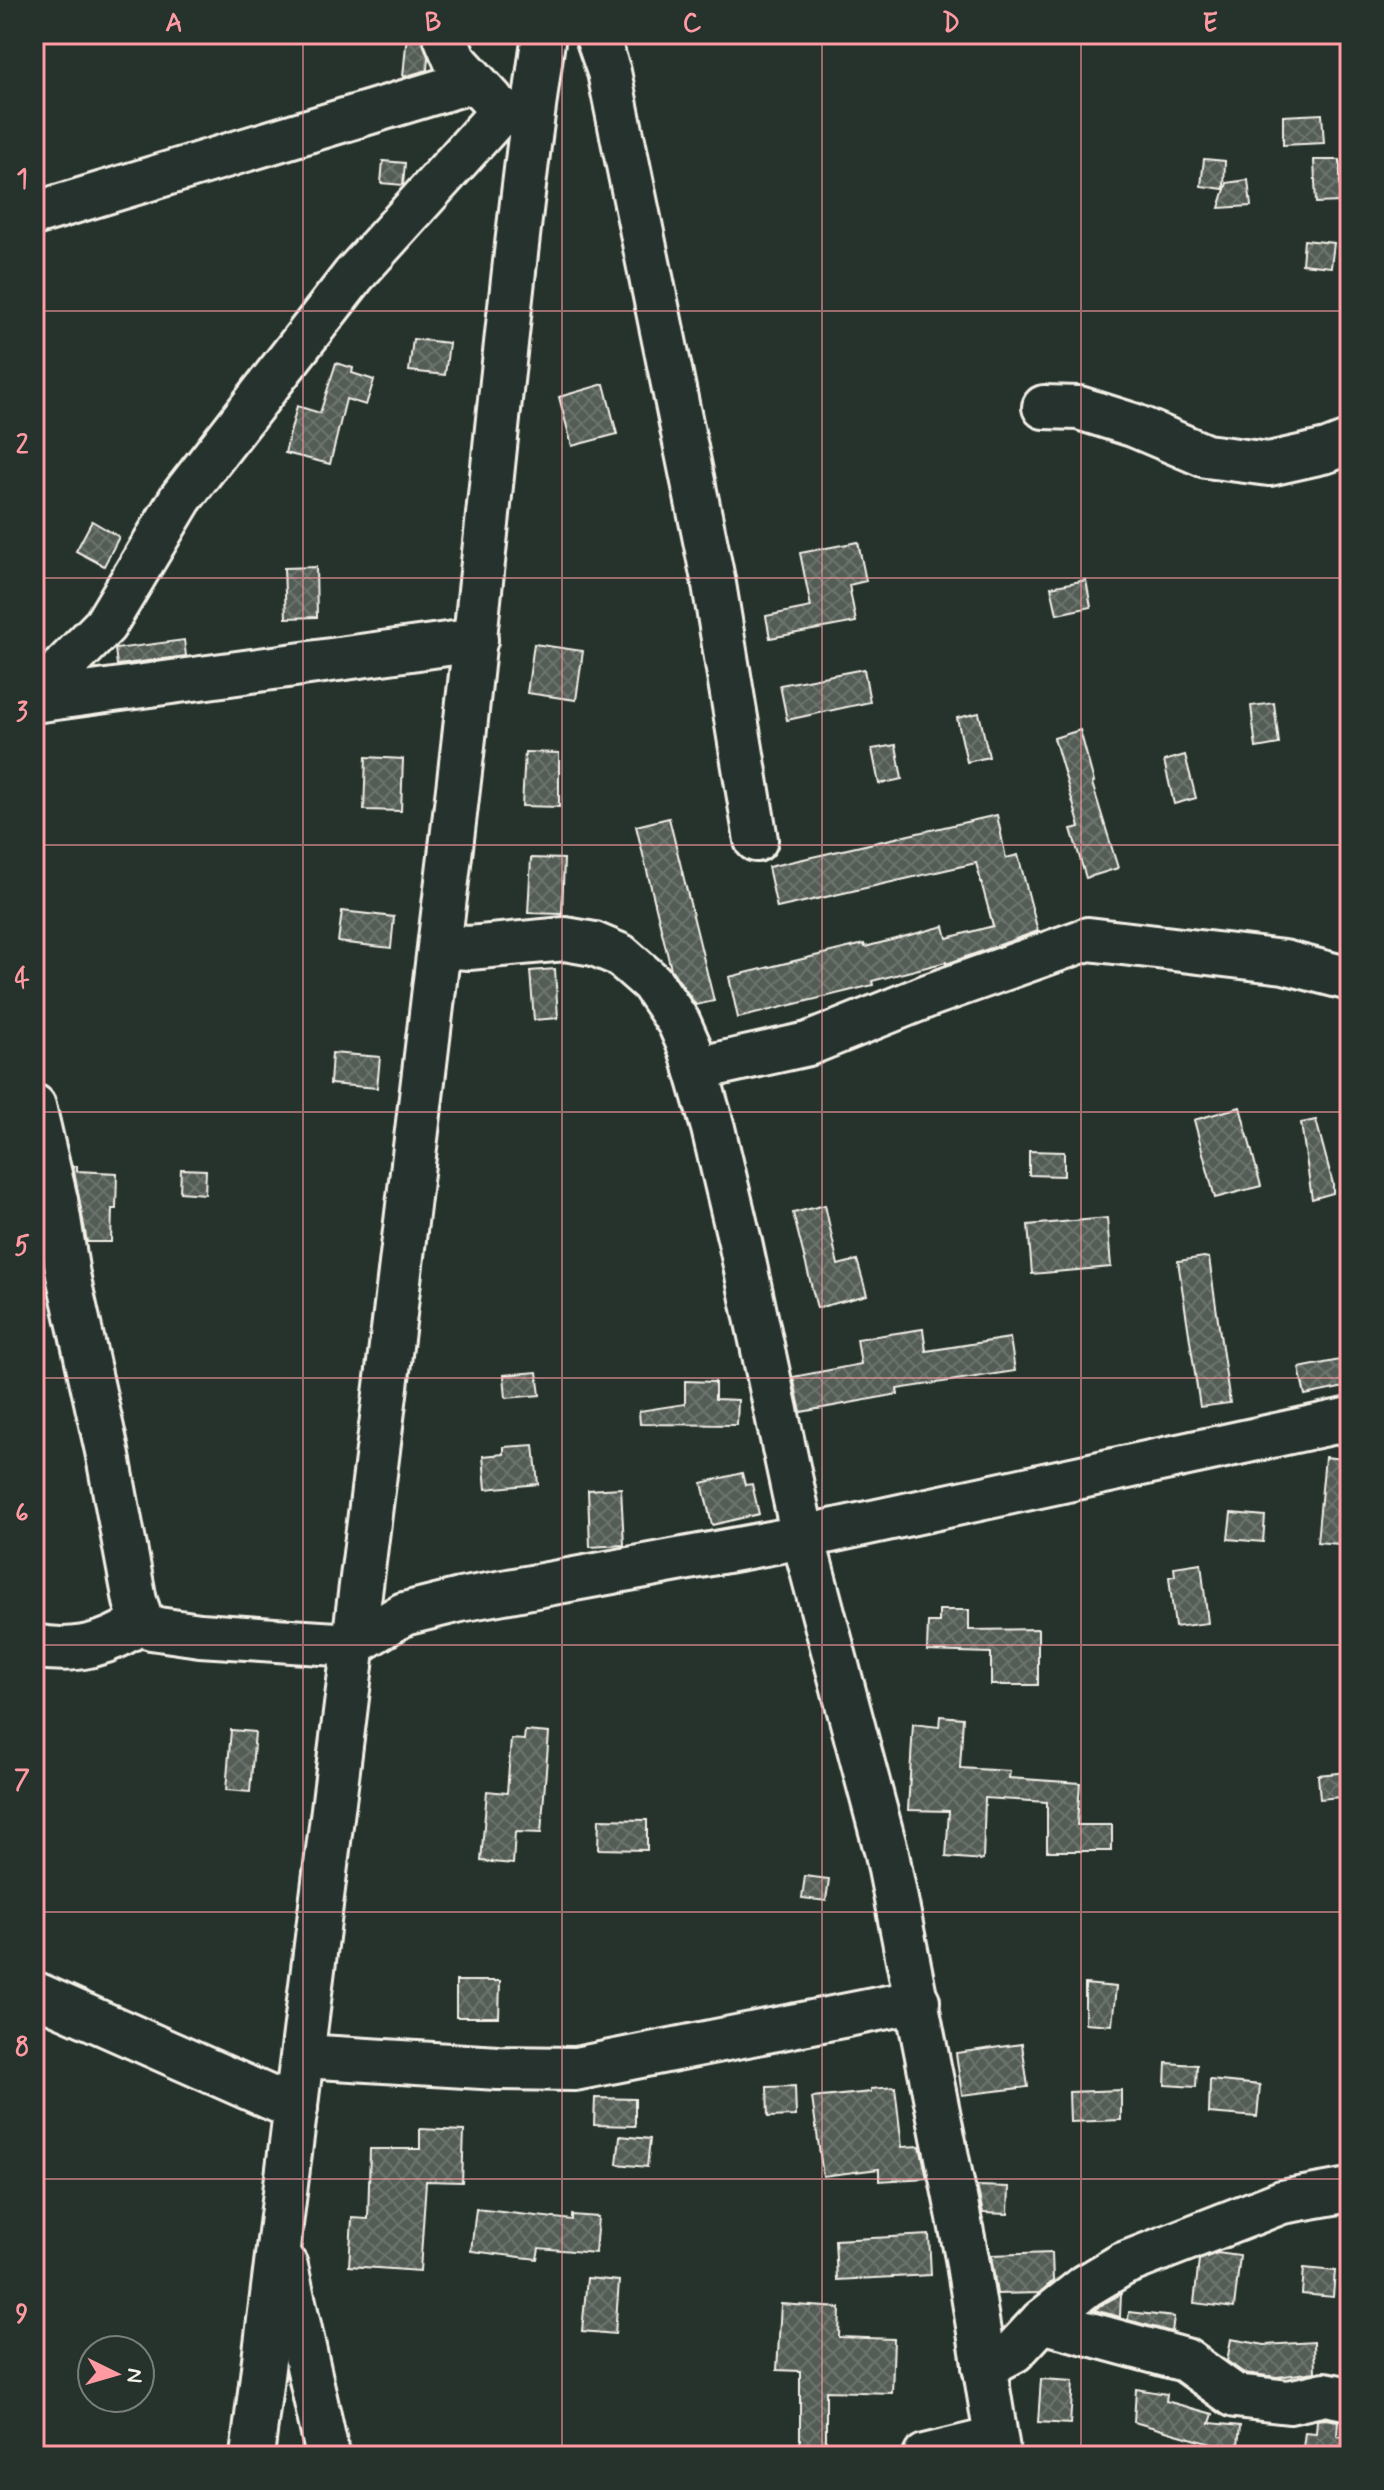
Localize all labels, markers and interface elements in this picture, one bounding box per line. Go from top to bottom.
text: A [165,7,183,41]
text: B [425,7,441,41]
text: C [683,7,702,41]
text: D [942,7,960,41]
text: E [1202,7,1218,41]
text: 1 [16,163,28,197]
text: 2 [16,429,29,463]
text: 3 [16,696,28,730]
text: 4 [14,963,30,997]
text: 5 [14,1230,30,1264]
text: 6 [15,1497,29,1531]
text: 7 [14,1764,30,1798]
text: 8 [15,2031,29,2065]
text: 9 [16,2298,29,2332]
north arrow [76,2334,156,2414]
text: N [119,2367,149,2384]

